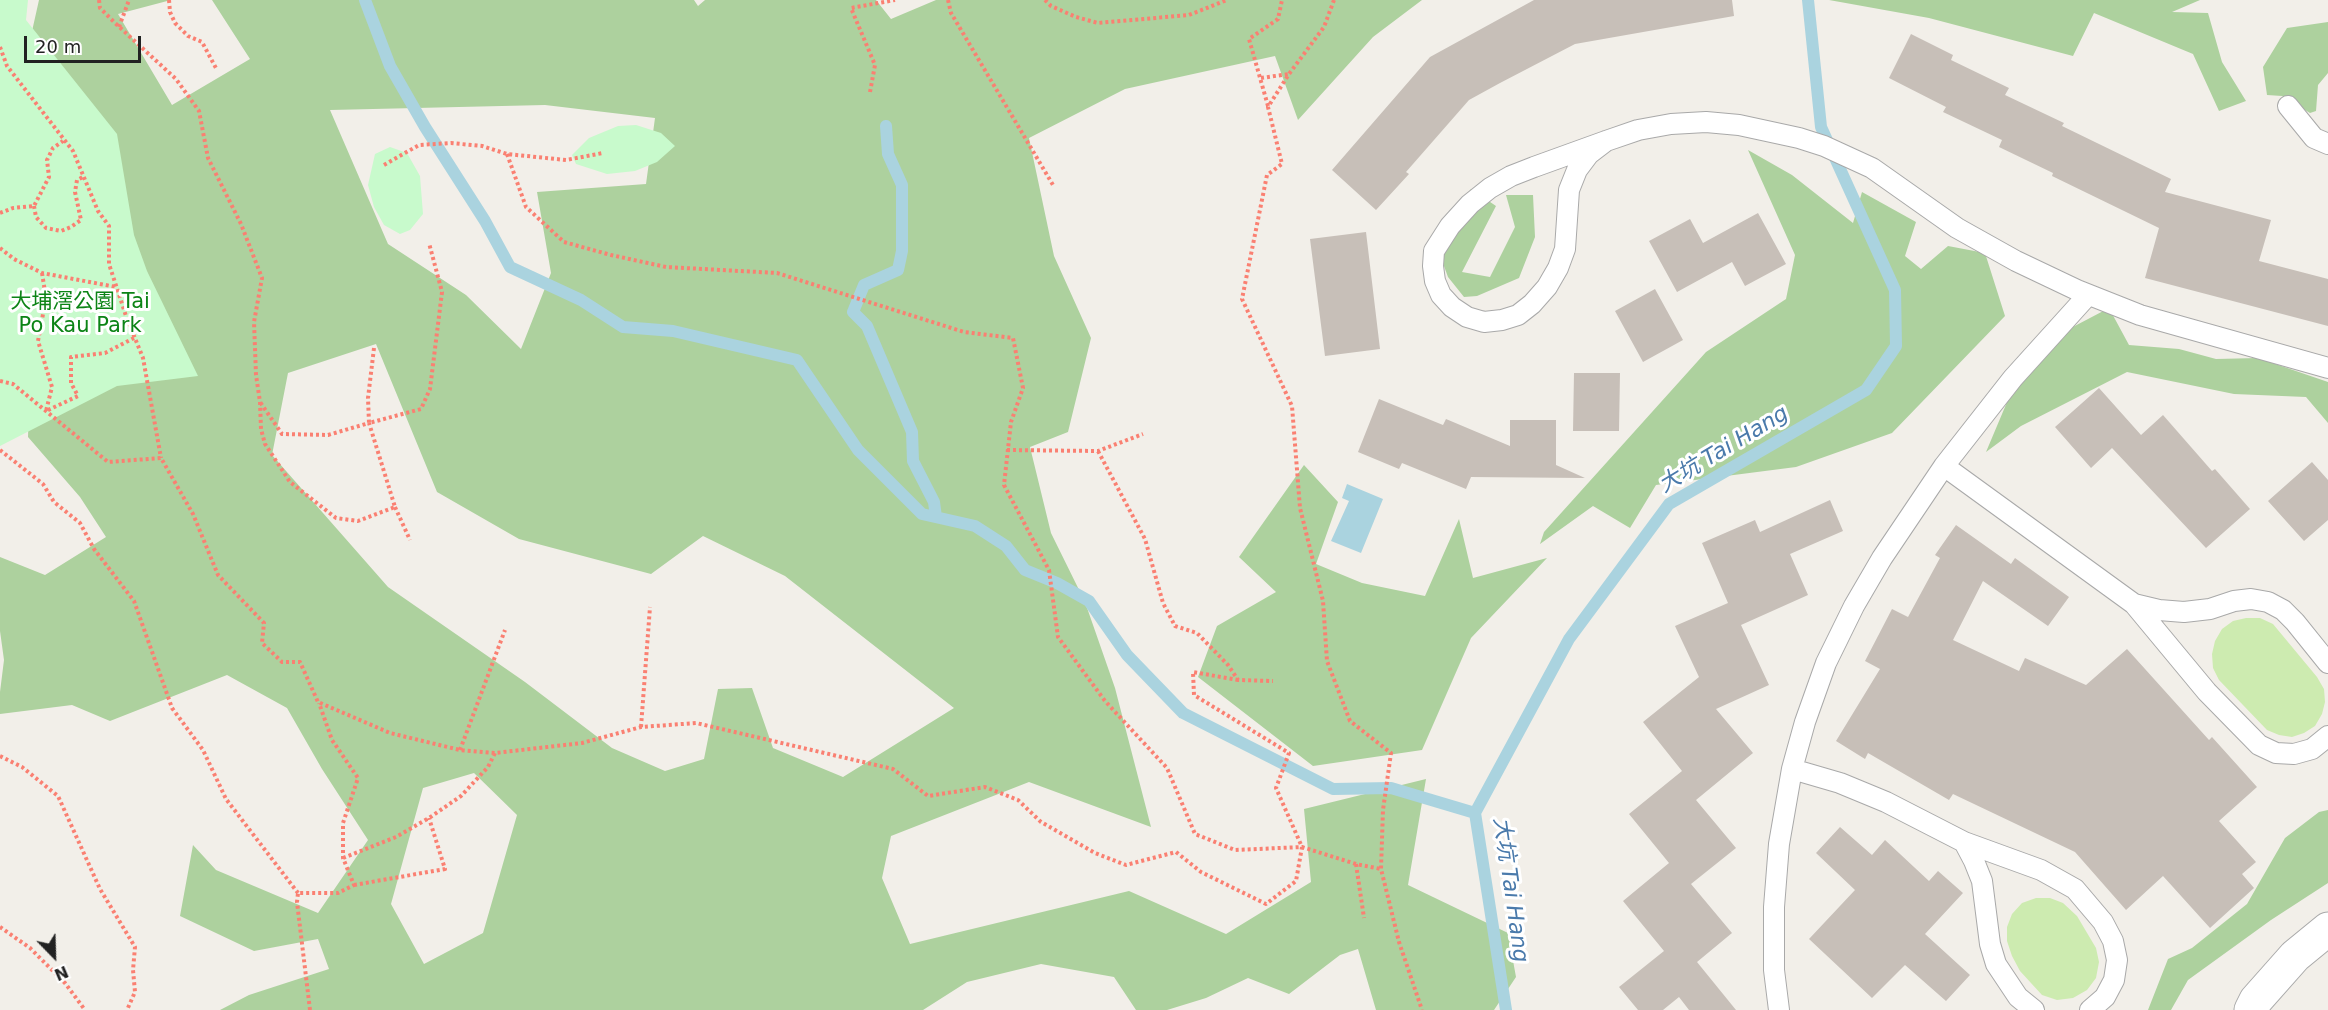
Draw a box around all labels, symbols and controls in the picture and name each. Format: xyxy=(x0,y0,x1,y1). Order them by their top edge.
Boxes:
scale bar xyxy=(27,24,144,62)
text: 20 m xyxy=(35,36,81,57)
park label: 大埔滘公園 Tai Po Kau Park xyxy=(10,290,150,340)
water label: 大坑 Tai Hang xyxy=(1654,401,1794,499)
water label: 大坑 Tai Hang xyxy=(1487,816,1533,964)
north arrow xyxy=(24,926,84,986)
text: N xyxy=(51,962,71,984)

